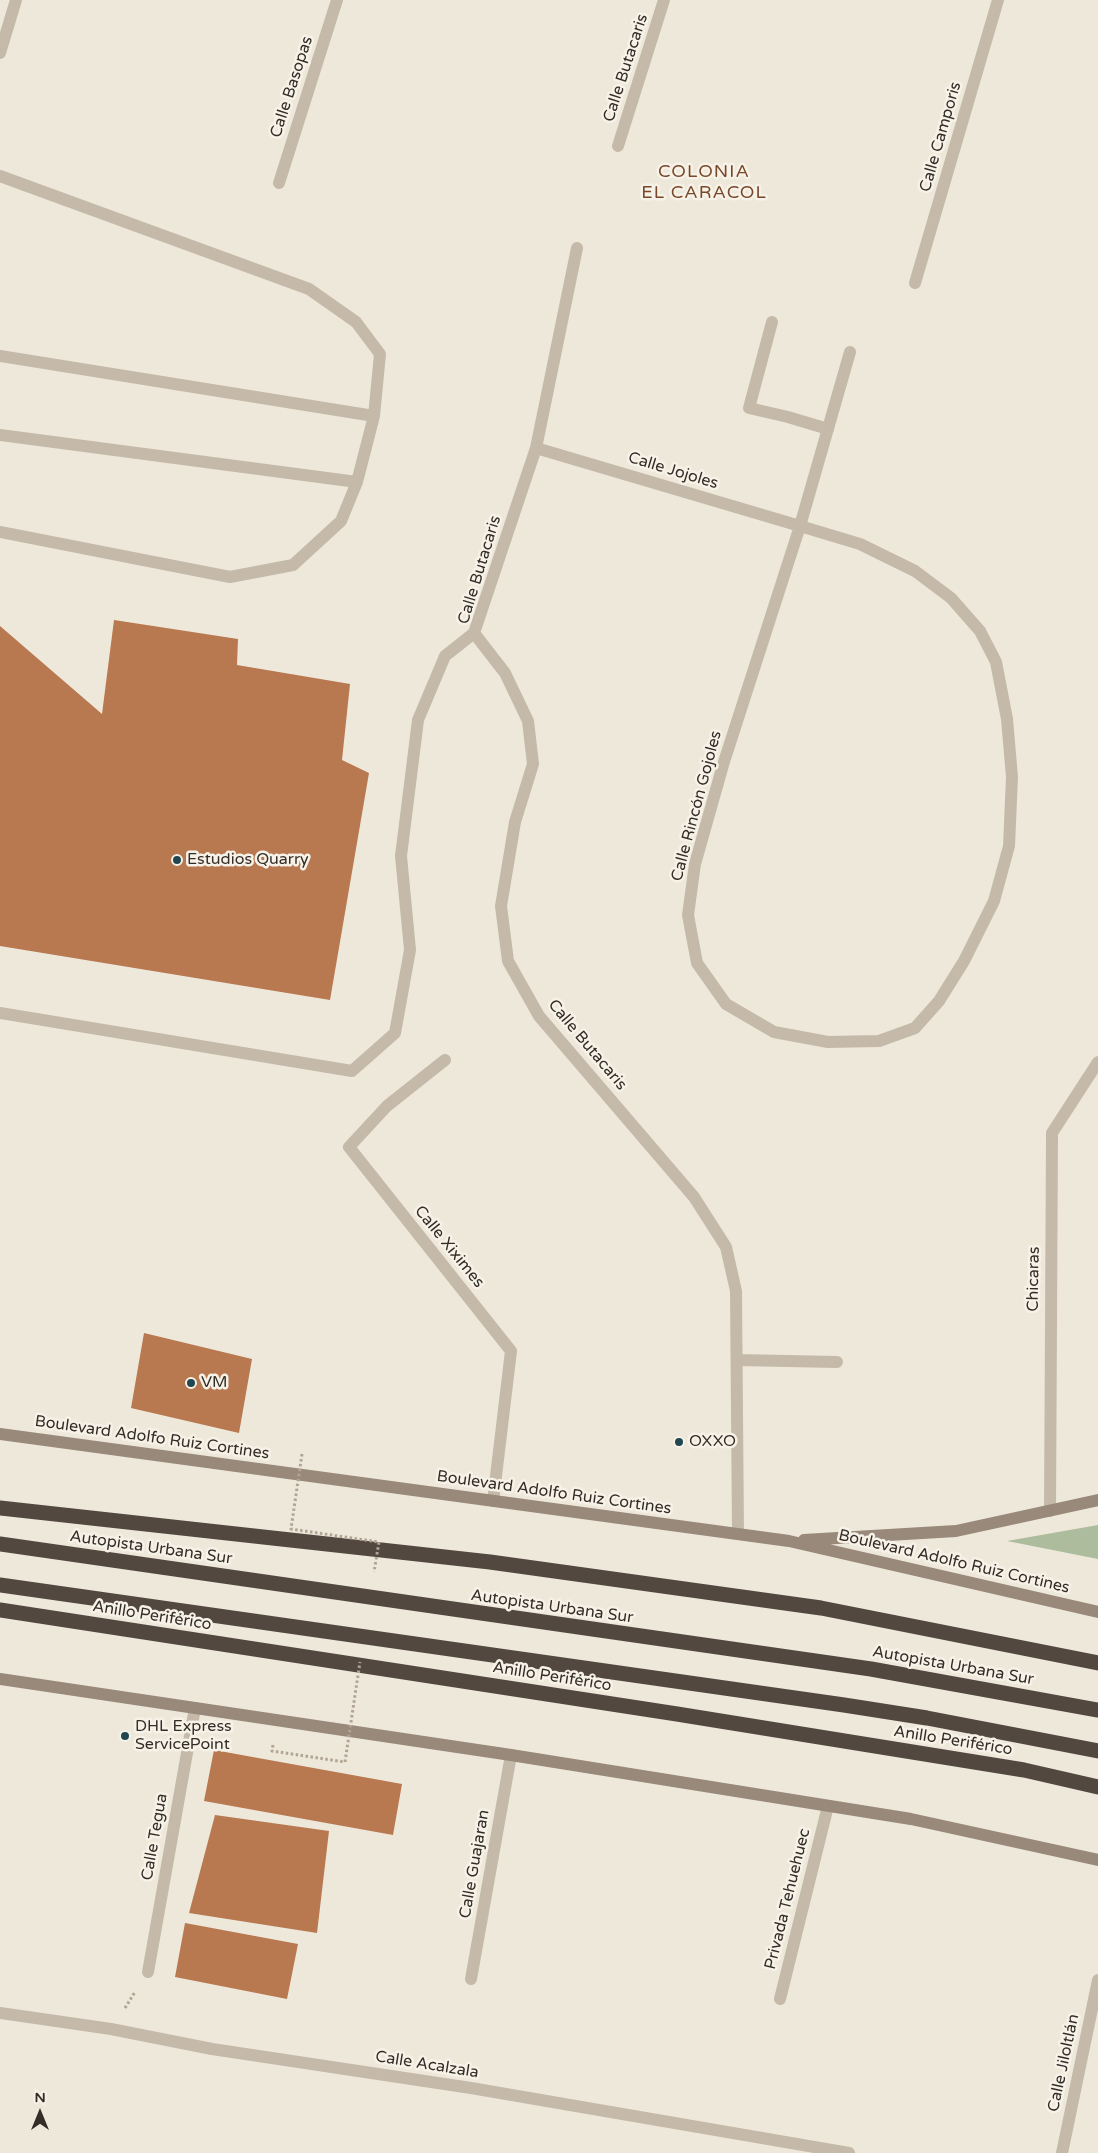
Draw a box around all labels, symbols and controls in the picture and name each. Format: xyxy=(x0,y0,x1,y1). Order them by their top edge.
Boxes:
street label: Calle Butacaris xyxy=(599,12,653,124)
street label: Calle Basopas xyxy=(267,34,317,140)
street label: Calle Camporis xyxy=(916,80,966,194)
district label: COLONIA EL CARACOL xyxy=(640,161,768,203)
street label: Calle Jojoles xyxy=(626,448,720,494)
street label: Calle Butacaris xyxy=(454,513,506,627)
street label: Calle Rincón Gojoles xyxy=(668,729,726,883)
place label: Estudios Quarry xyxy=(187,850,309,870)
marker: Estudios Quarry xyxy=(171,854,183,866)
street label: Calle Butacaris xyxy=(544,996,630,1094)
street label: Calle Xiximes xyxy=(410,1202,488,1292)
street label: Chicaras xyxy=(1024,1246,1044,1312)
place label: VM xyxy=(201,1373,228,1393)
marker: VM xyxy=(185,1377,197,1389)
street label: Boulevard Adolfo Ruiz Cortines xyxy=(34,1412,270,1464)
place label: OXXO xyxy=(689,1432,736,1452)
marker: OXXO xyxy=(673,1436,685,1448)
street label: Boulevard Adolfo Ruiz Cortines xyxy=(436,1467,672,1519)
street label: Boulevard Adolfo Ruiz Cortines xyxy=(837,1526,1071,1598)
street label: Autopista Urbana Sur xyxy=(69,1527,233,1569)
street label: Autopista Urbana Sur xyxy=(470,1586,634,1628)
street label: Anillo Periférico xyxy=(91,1597,213,1635)
street label: Autopista Urbana Sur xyxy=(871,1642,1035,1690)
street label: Anillo Periférico xyxy=(491,1658,613,1696)
place label: DHL Express ServicePoint xyxy=(135,1717,232,1755)
street label: Anillo Periférico xyxy=(892,1722,1014,1760)
marker: DHL Express ServicePoint xyxy=(119,1730,131,1742)
street label: Calle Tegua xyxy=(138,1792,172,1882)
street label: Calle Guajaran xyxy=(456,1808,494,1920)
street label: Privada Tehuehuec xyxy=(761,1827,815,1971)
street label: Calle Jiloltlán xyxy=(1044,2012,1084,2114)
street label: Calle Acalzala xyxy=(374,2047,480,2083)
north arrow xyxy=(15,2088,65,2138)
text: N xyxy=(34,2089,46,2106)

